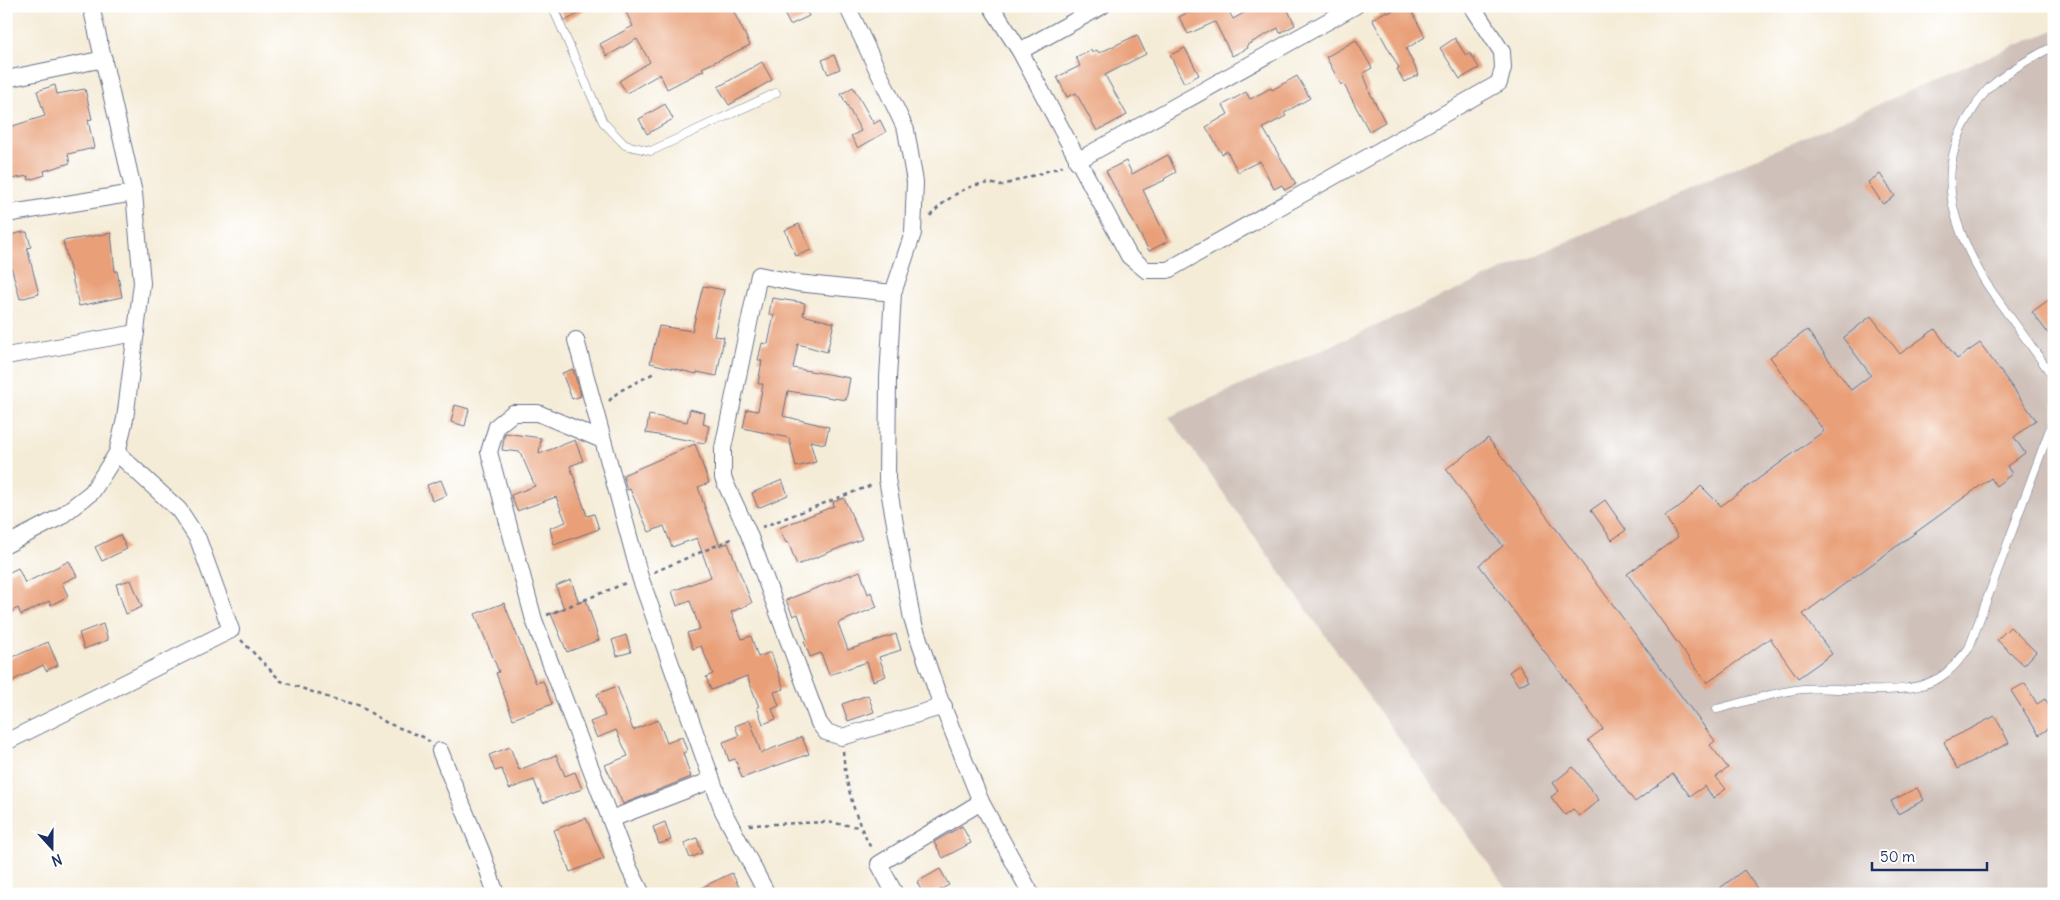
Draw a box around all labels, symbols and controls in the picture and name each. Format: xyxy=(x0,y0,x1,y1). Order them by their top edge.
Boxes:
north arrow xyxy=(28,822,78,872)
scale bar xyxy=(1872,840,1988,872)
text: 50 m xyxy=(1880,847,1915,866)
text: N xyxy=(49,850,64,870)

